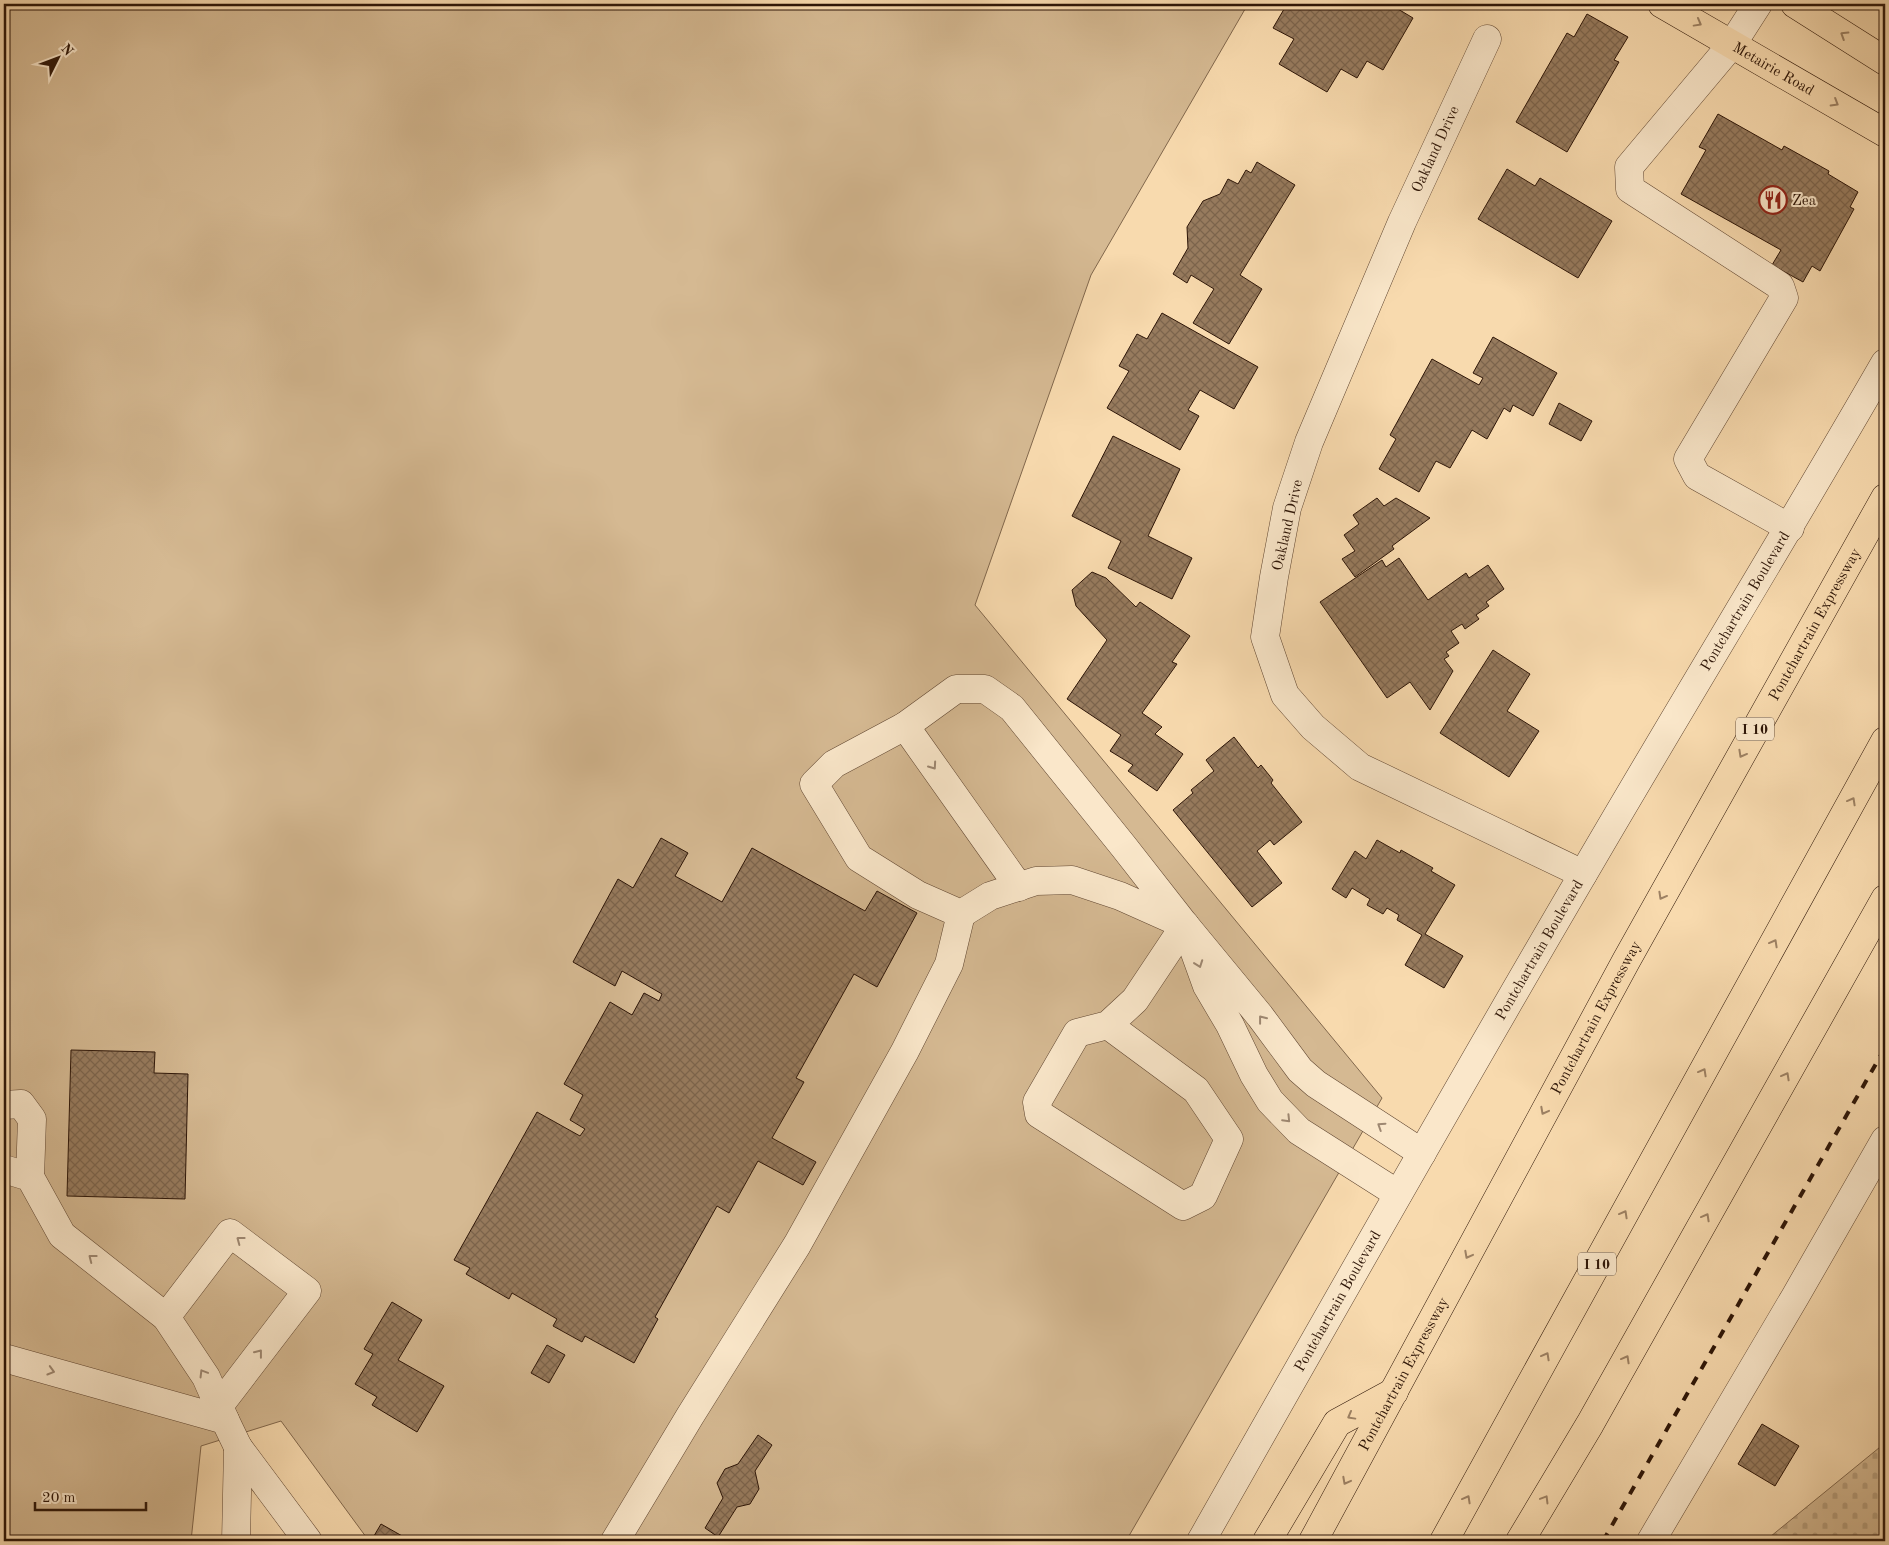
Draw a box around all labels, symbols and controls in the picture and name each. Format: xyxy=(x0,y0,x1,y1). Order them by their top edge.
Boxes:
one-way arrow xyxy=(1692,17,1701,27)
north arrow xyxy=(32,32,82,82)
one-way arrow xyxy=(1840,32,1849,42)
text: N xyxy=(58,41,76,59)
street label: Metairie Road xyxy=(1730,41,1816,99)
one-way arrow xyxy=(1830,97,1839,107)
street label: Oakland Drive xyxy=(1410,104,1463,195)
restaurant icon: Zea xyxy=(1758,185,1788,215)
place label: Zea xyxy=(1792,194,1817,209)
street label: Oakland Drive xyxy=(1271,478,1306,573)
street label: Pontchartrain Boulevard xyxy=(1699,529,1793,674)
street label: Pontchartrain Expressway xyxy=(1767,546,1864,704)
road number: I 10 xyxy=(1736,718,1774,741)
one-way arrow xyxy=(1738,749,1748,758)
one-way arrow xyxy=(927,760,936,769)
one-way arrow xyxy=(1846,797,1856,806)
street label: Pontchartrain Boulevard xyxy=(1494,878,1587,1023)
one-way arrow xyxy=(1658,890,1668,899)
street label: Pontchartrain Expressway xyxy=(1549,939,1645,1097)
one-way arrow xyxy=(1768,940,1778,949)
one-way arrow xyxy=(1193,959,1203,967)
one-way arrow xyxy=(1260,1016,1268,1025)
one-way arrow xyxy=(1697,1068,1707,1077)
one-way arrow xyxy=(1780,1072,1790,1081)
one-way arrow xyxy=(1541,1106,1551,1115)
one-way arrow xyxy=(1282,1113,1291,1122)
one-way arrow xyxy=(1377,1123,1386,1133)
one-way arrow xyxy=(1618,1211,1628,1220)
one-way arrow xyxy=(1700,1214,1710,1223)
street label: Pontchartrain Boulevard xyxy=(1293,1229,1385,1375)
one-way arrow xyxy=(236,1237,246,1246)
one-way arrow xyxy=(1464,1249,1474,1258)
road number: I 10 xyxy=(1578,1252,1616,1276)
one-way arrow xyxy=(88,1255,97,1264)
street label: Pontchartrain Expressway xyxy=(1357,1295,1452,1454)
one-way arrow xyxy=(253,1349,262,1359)
one-way arrow xyxy=(1540,1353,1550,1362)
one-way arrow xyxy=(1620,1355,1630,1364)
one-way arrow xyxy=(46,1366,54,1376)
one-way arrow xyxy=(200,1370,210,1379)
one-way arrow xyxy=(1347,1409,1356,1419)
one-way arrow xyxy=(1342,1476,1352,1485)
scale bar xyxy=(35,1480,146,1512)
text: 20 m xyxy=(42,1491,76,1506)
one-way arrow xyxy=(1461,1495,1471,1504)
one-way arrow xyxy=(1538,1496,1548,1505)

